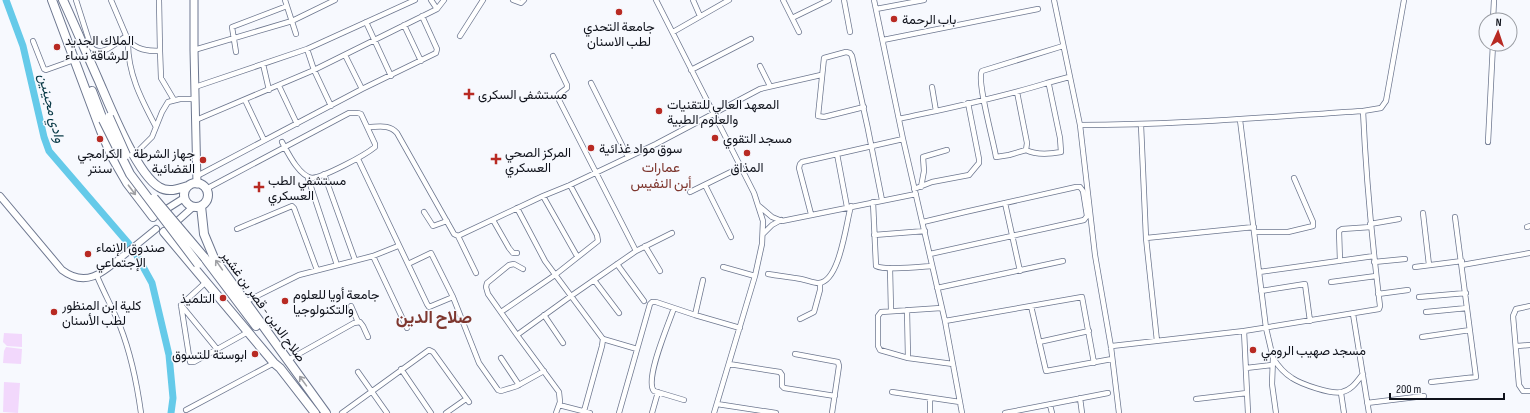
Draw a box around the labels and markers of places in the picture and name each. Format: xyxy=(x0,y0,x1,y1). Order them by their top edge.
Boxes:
marker: جامعة التحدي لطب الاسنان xyxy=(614,7,624,17)
place label: باب الرحمة xyxy=(902,12,957,28)
marker: باب الرحمة xyxy=(889,14,899,24)
place label: جامعة التحدي لطب الاسنان xyxy=(583,19,655,50)
place label: الملاك الجديد للرشاقة نساء xyxy=(65,33,134,64)
marker: الملاك الجديد للرشاقة نساء xyxy=(52,42,62,52)
place label: مستشفى السكرى xyxy=(478,87,567,103)
marker: مستشفى السكرى xyxy=(463,88,475,100)
place label: المعهد العالي للتقنيات والعلوم الطبية xyxy=(667,97,779,128)
marker: المعهد العالي للتقنيات والعلوم الطبية xyxy=(654,106,664,116)
place label: مسجد التقوي xyxy=(723,131,792,149)
marker: مسجد التقوي xyxy=(710,133,720,143)
marker: الكرامجي سنتر xyxy=(95,134,105,144)
place label: سوق مواد غذائية xyxy=(599,141,682,157)
marker: سوق مواد غذائية xyxy=(586,143,596,153)
place label: المركز الصحي العسكري xyxy=(505,145,571,178)
place label: الكرامجي سنتر xyxy=(78,146,122,177)
place label: جهاز الشرطة القضائية xyxy=(133,146,195,177)
marker: المذاق xyxy=(742,148,752,158)
marker: المركز الصحي العسكري xyxy=(490,153,502,165)
marker: جهاز الشرطة القضائية xyxy=(198,155,208,165)
place label: المذاق xyxy=(730,160,764,176)
place label: مستشفي الطب العسكري xyxy=(268,173,346,206)
marker: مستشفي الطب العسكري xyxy=(253,181,265,193)
place label: صندوق الإنماء الإجتماعي xyxy=(96,240,165,273)
marker: صندوق الإنماء الإجتماعي xyxy=(83,249,93,259)
place label: جامعة أويا للعلوم والتكنولوجيا xyxy=(293,287,380,318)
place label: التلميذ xyxy=(180,291,215,307)
marker: التلميذ xyxy=(218,293,228,303)
marker: جامعة أويا للعلوم والتكنولوجيا xyxy=(280,296,290,306)
place label: كلية ابن المنظور لطب الأسنان xyxy=(61,298,142,329)
marker: كلية ابن المنظور لطب الأسنان xyxy=(49,307,59,317)
place label: مسجد صهيب الرومي xyxy=(1261,343,1366,361)
marker: مسجد صهيب الرومي xyxy=(1248,345,1258,355)
place label: ابوستة للتسوق xyxy=(172,347,247,363)
marker: ابوستة للتسوق xyxy=(250,349,260,359)

